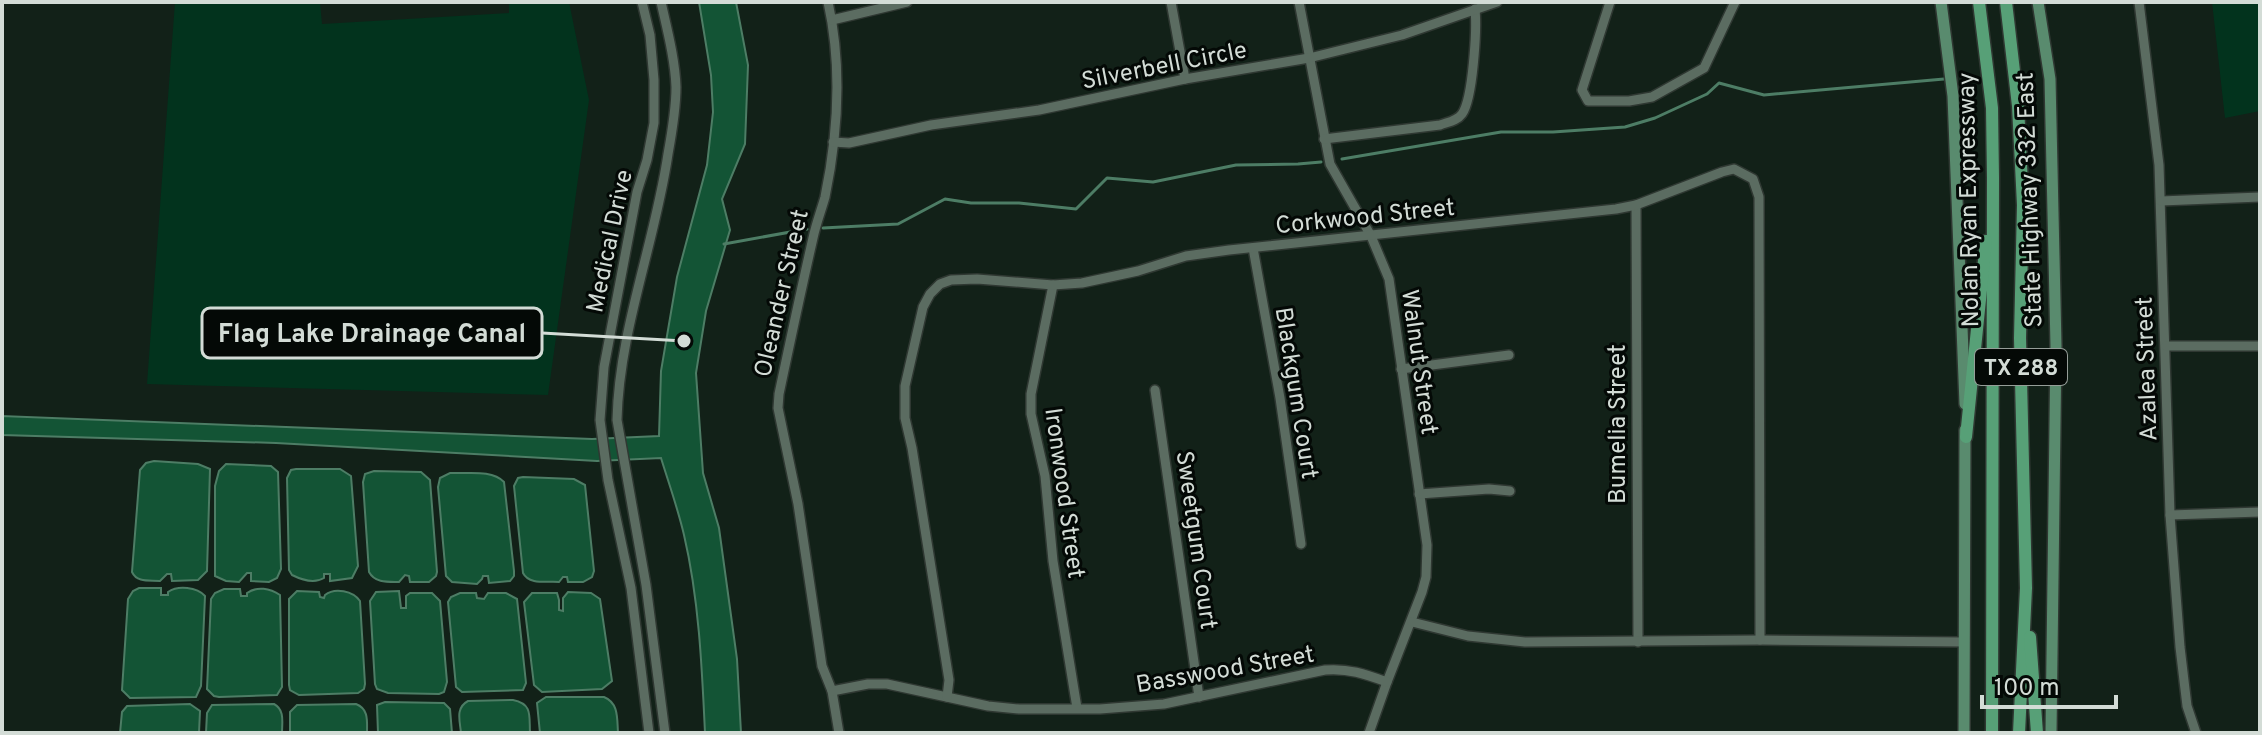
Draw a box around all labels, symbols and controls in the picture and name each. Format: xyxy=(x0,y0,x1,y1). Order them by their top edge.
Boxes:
street label: Silverbell Circle xyxy=(1079,36,1250,98)
street label: Nolan Ryan Expressway xyxy=(1953,72,1987,328)
street label: State Highway 332 East xyxy=(2012,72,2050,328)
street label: Medical Drive xyxy=(581,167,641,316)
street label: Corkwood Street xyxy=(1274,194,1456,242)
street label: Oleander Street xyxy=(749,207,817,380)
street label: Walnut Street xyxy=(1393,288,1443,437)
street label: Azalea Street xyxy=(2130,296,2166,442)
street label: Blackgum Court xyxy=(1267,305,1323,481)
callout: Flag Lake Drainage Canal xyxy=(202,308,542,358)
text: Flag Lake Drainage Canal xyxy=(218,319,526,352)
street label: Bumelia Street xyxy=(1604,344,1634,504)
road number: TX 288 xyxy=(1975,349,2067,385)
street label: Ironwood Street xyxy=(1036,406,1090,580)
street label: Sweetgum Court xyxy=(1168,449,1222,631)
street label: Basswood Street xyxy=(1134,641,1317,701)
scale bar xyxy=(1982,659,2116,709)
text: 100 m xyxy=(1994,674,2060,704)

